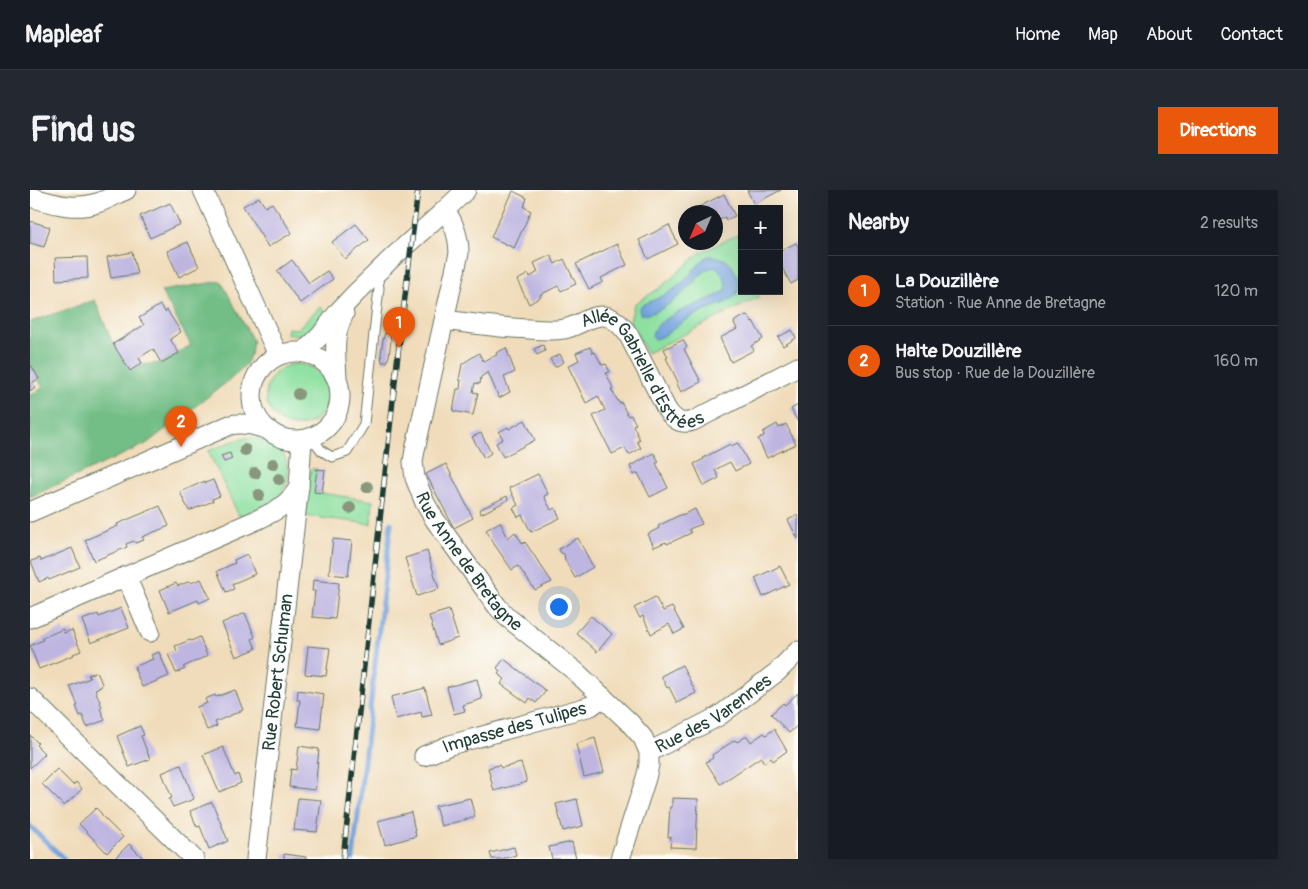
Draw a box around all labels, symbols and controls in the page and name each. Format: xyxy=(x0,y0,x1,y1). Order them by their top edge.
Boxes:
text: Mapleaf xyxy=(25,20,103,49)
text: Home xyxy=(1015,23,1060,46)
text: Map xyxy=(1088,23,1118,46)
text: About xyxy=(1146,23,1192,46)
text: Contact xyxy=(1220,23,1283,46)
button: Directions xyxy=(1158,107,1278,154)
text: Find us xyxy=(30,108,135,152)
north arrow xyxy=(678,205,723,250)
map controls xyxy=(738,205,783,295)
button: + xyxy=(738,205,783,250)
text: Nearby xyxy=(848,209,909,236)
text: 2 results xyxy=(1200,213,1258,233)
button: − xyxy=(738,250,783,295)
text: La Douzillère xyxy=(895,269,999,293)
text: 1 xyxy=(861,281,867,301)
text: 120 m xyxy=(1214,281,1258,301)
text: Station · Rue Anne de Bretagne xyxy=(895,293,1106,313)
street label: Allée Gabrielle d'Estrées xyxy=(577,305,708,435)
pin: 1 xyxy=(383,307,415,348)
text: Halte Douzillère xyxy=(895,339,1021,363)
text: 2 xyxy=(860,351,868,371)
text: 160 m xyxy=(1214,351,1258,371)
text: Bus stop · Rue de la Douzillère xyxy=(895,363,1095,383)
pin: 2 xyxy=(165,406,197,447)
street label: Rue Anne de Bretagne xyxy=(410,489,527,637)
street label: Rue Robert Schuman xyxy=(258,592,299,752)
your location xyxy=(546,594,572,620)
street label: Rue des Varennes xyxy=(651,669,776,759)
street label: Impasse des Tulipes xyxy=(439,697,589,759)

